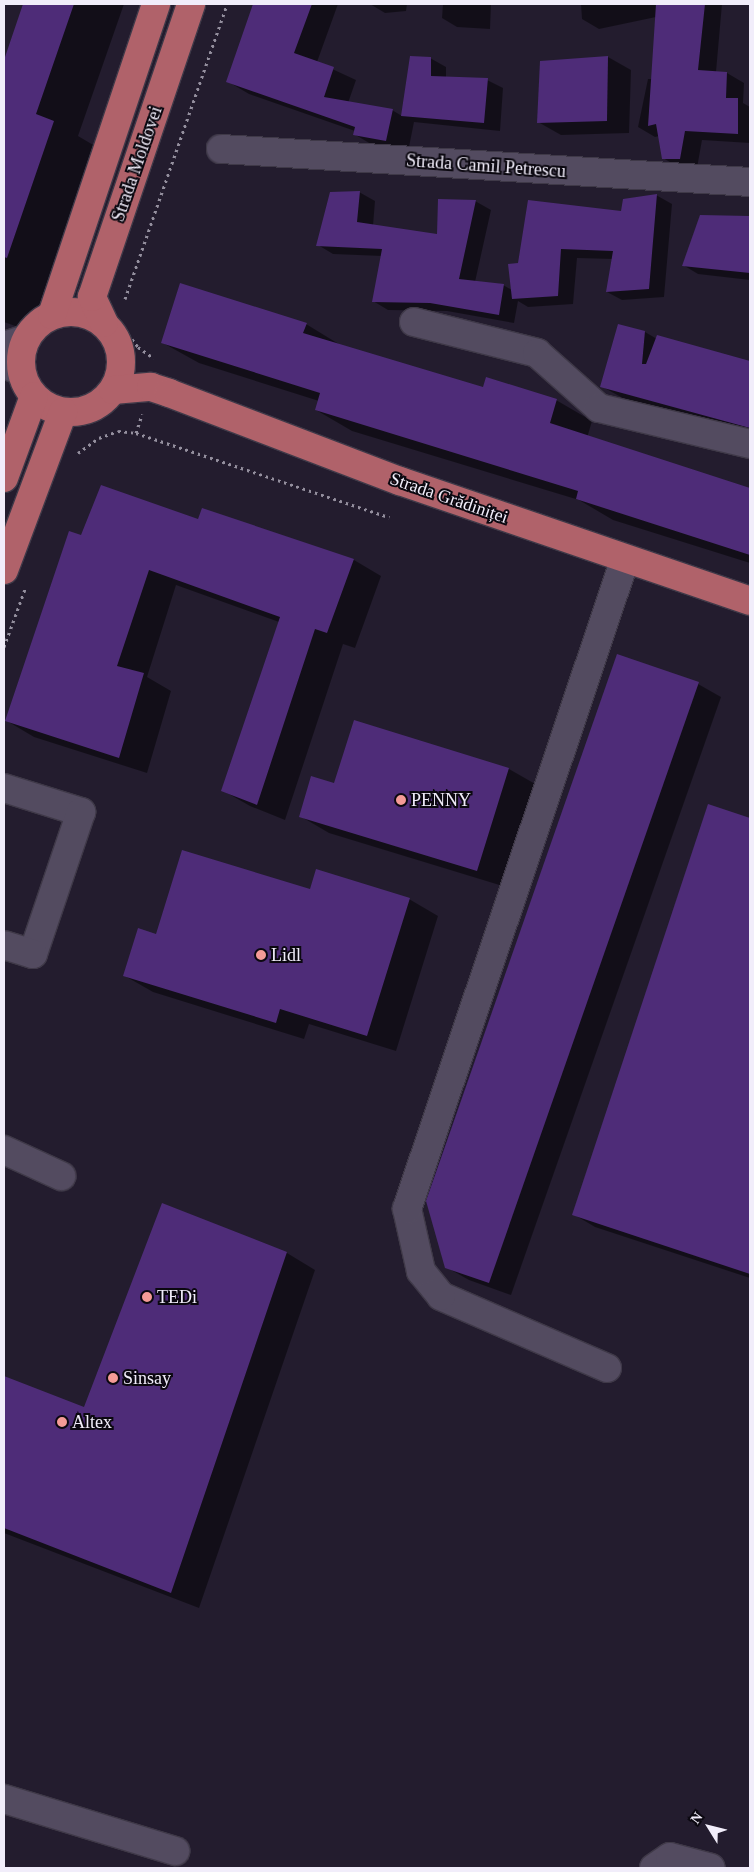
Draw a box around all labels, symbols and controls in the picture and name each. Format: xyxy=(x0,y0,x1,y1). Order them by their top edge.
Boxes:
street label: Strada Moldovei xyxy=(107,104,167,224)
street label: Strada Camil Petrescu xyxy=(405,150,567,182)
street label: Strada Grădiniței xyxy=(387,468,511,528)
place label: PENNY xyxy=(411,789,471,811)
marker: PENNY xyxy=(395,794,407,806)
place label: Lidl xyxy=(271,944,301,966)
marker: Lidl xyxy=(255,949,267,961)
place label: TEDi xyxy=(157,1286,197,1308)
marker: TEDi xyxy=(141,1291,153,1303)
place label: Sinsay xyxy=(123,1367,171,1389)
marker: Sinsay xyxy=(107,1372,119,1384)
place label: Altex xyxy=(72,1411,112,1433)
marker: Altex xyxy=(56,1416,68,1428)
north arrow xyxy=(684,1802,734,1852)
text: N xyxy=(687,1809,706,1826)

